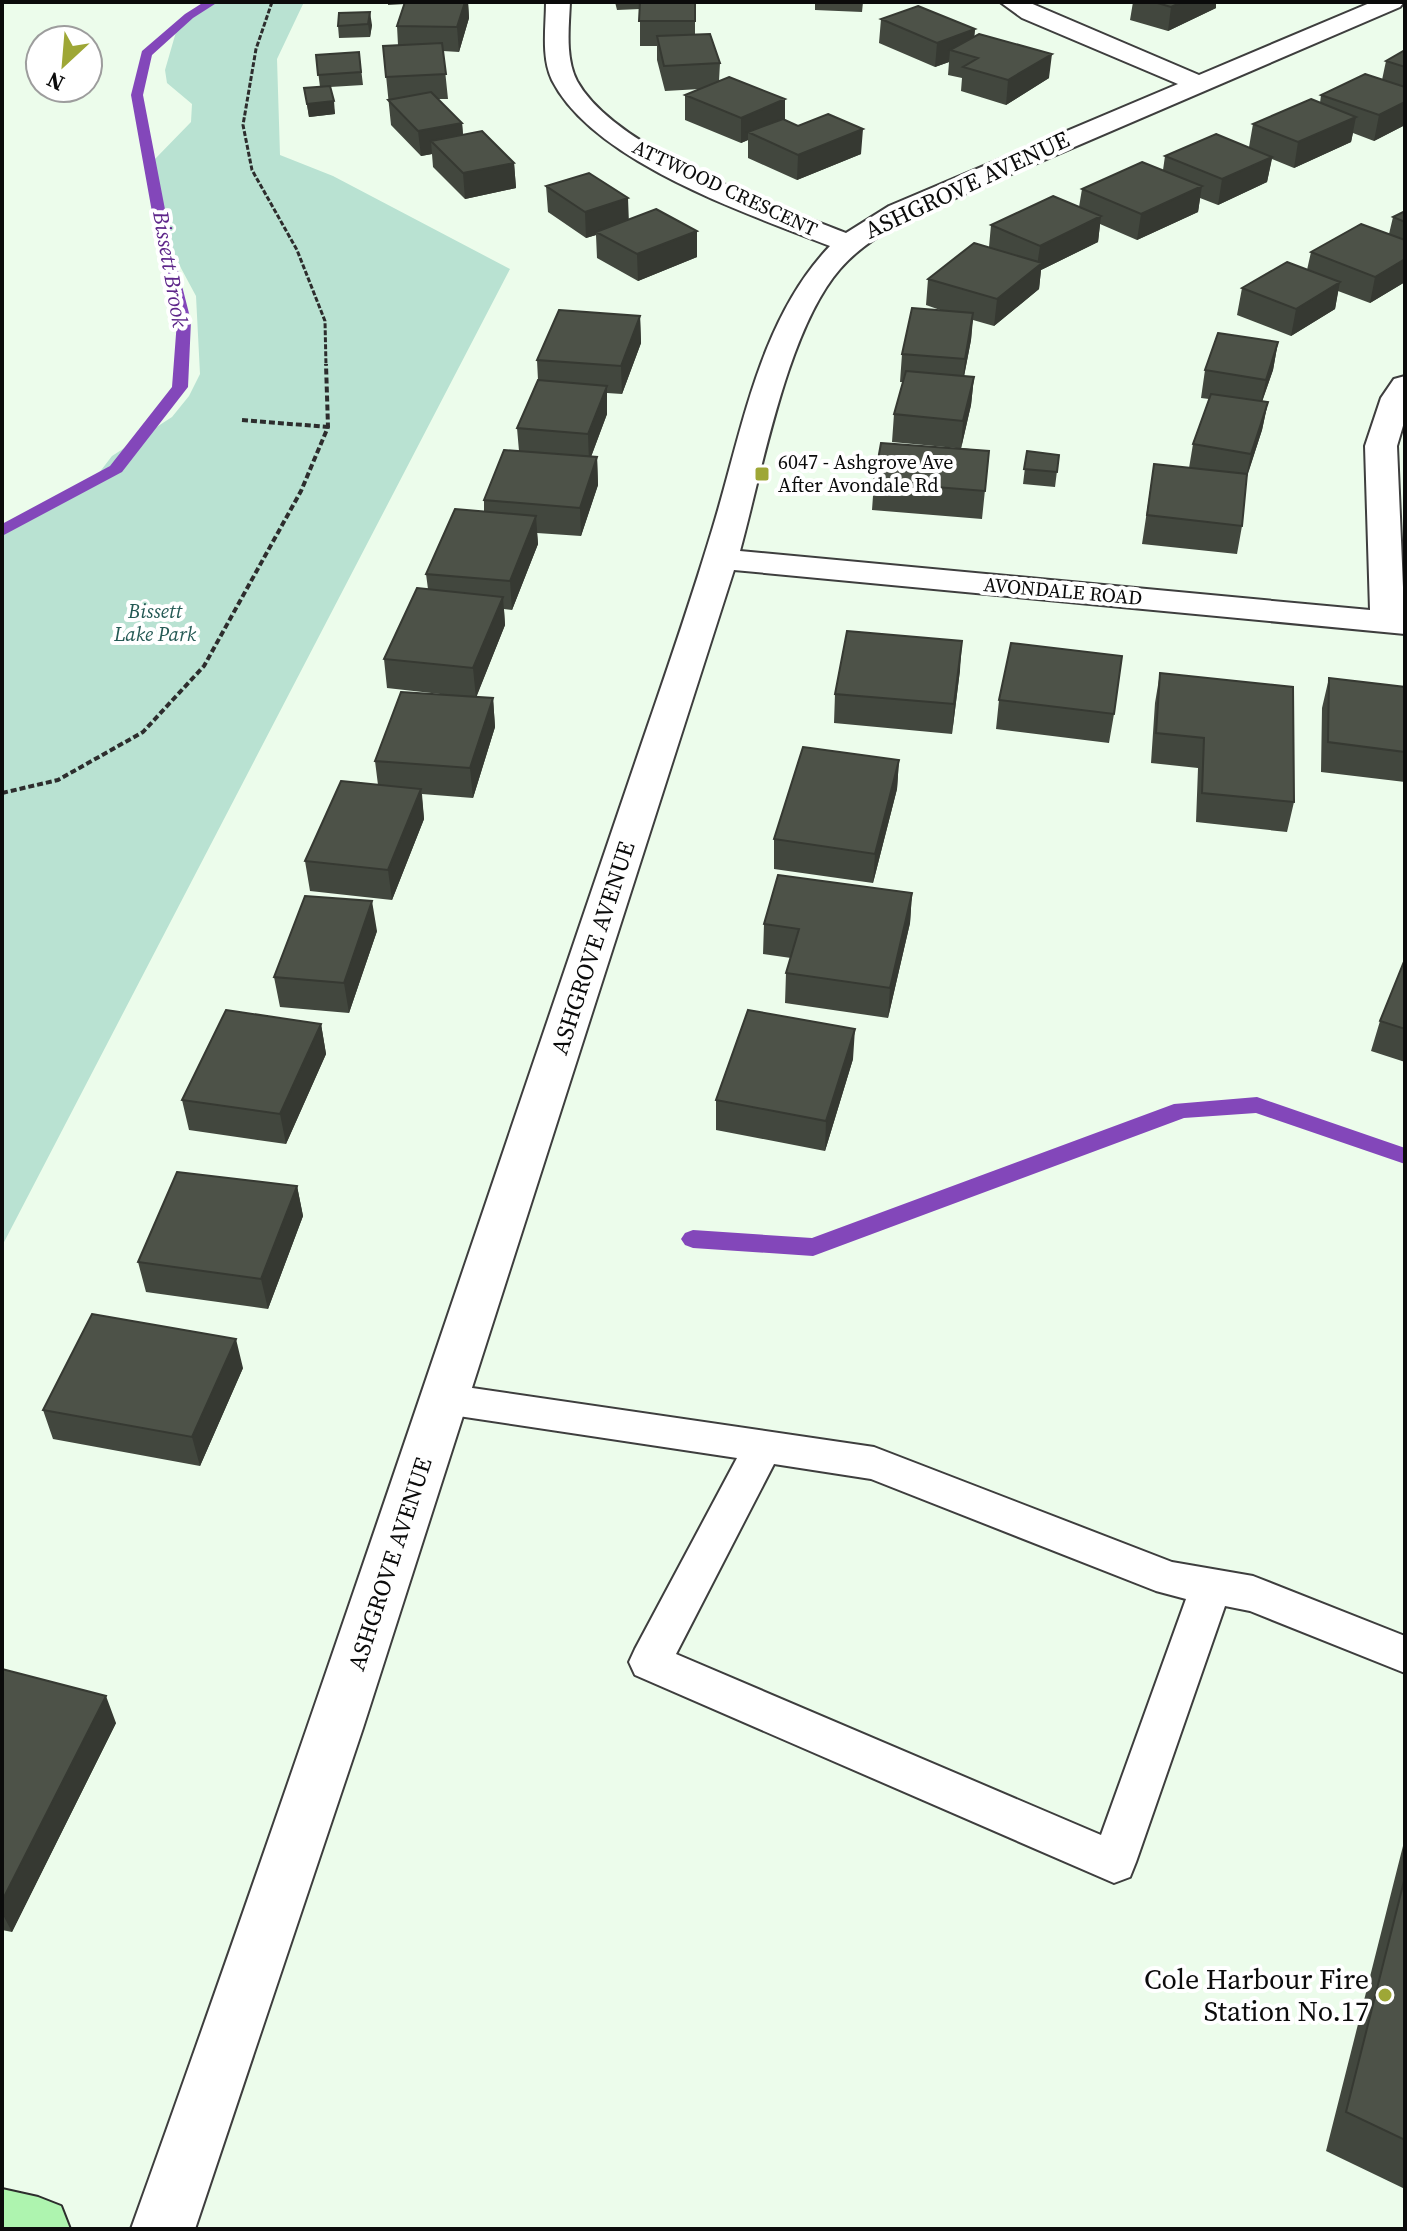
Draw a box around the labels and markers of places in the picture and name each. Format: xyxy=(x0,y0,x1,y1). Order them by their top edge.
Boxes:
place label: 6047 - Ashgrove Ave After Avondale Rd xyxy=(778,448,953,499)
marker: 6047 - Ashgrove Ave After Avondale Rd xyxy=(753,465,771,483)
place label: Cole Harbour Fire Station No.17 xyxy=(1144,1960,1369,2030)
marker: Cole Harbour Fire Station No.17 xyxy=(1376,1986,1394,2004)

